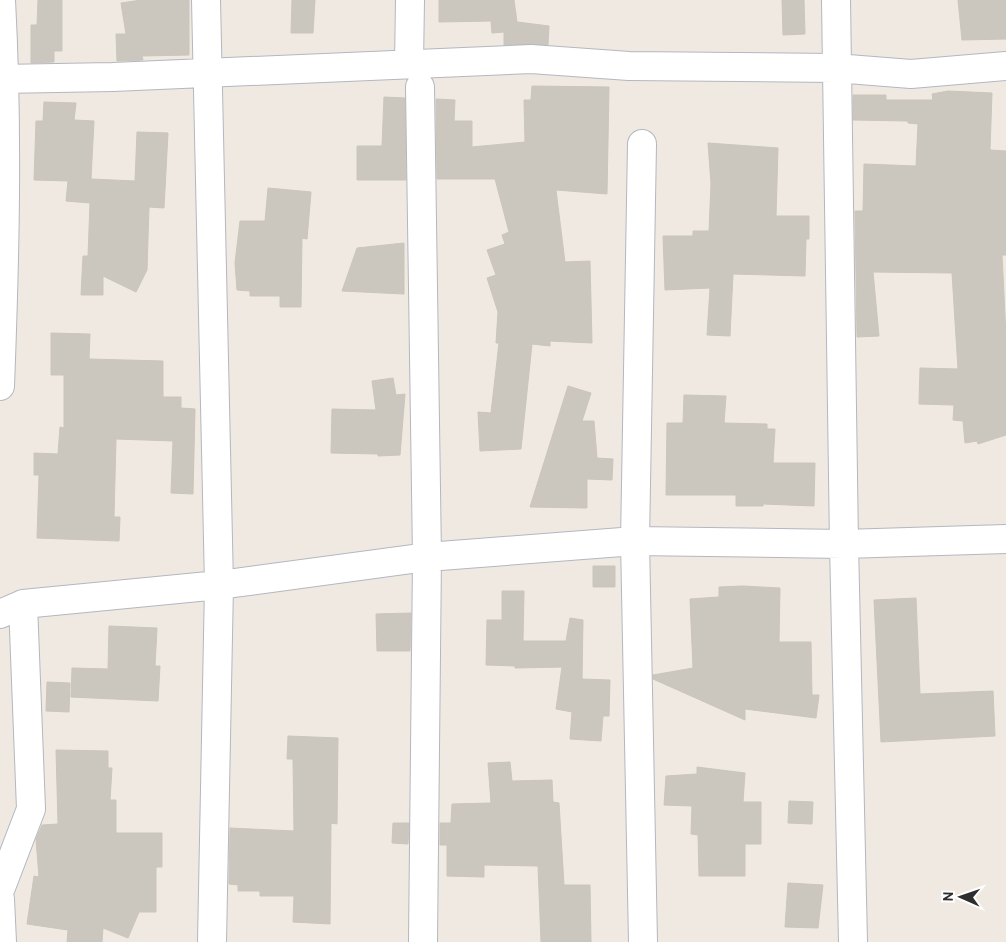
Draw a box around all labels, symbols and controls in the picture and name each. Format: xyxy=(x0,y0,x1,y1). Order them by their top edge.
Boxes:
north arrow xyxy=(936,872,986,922)
text: N xyxy=(941,891,958,902)

